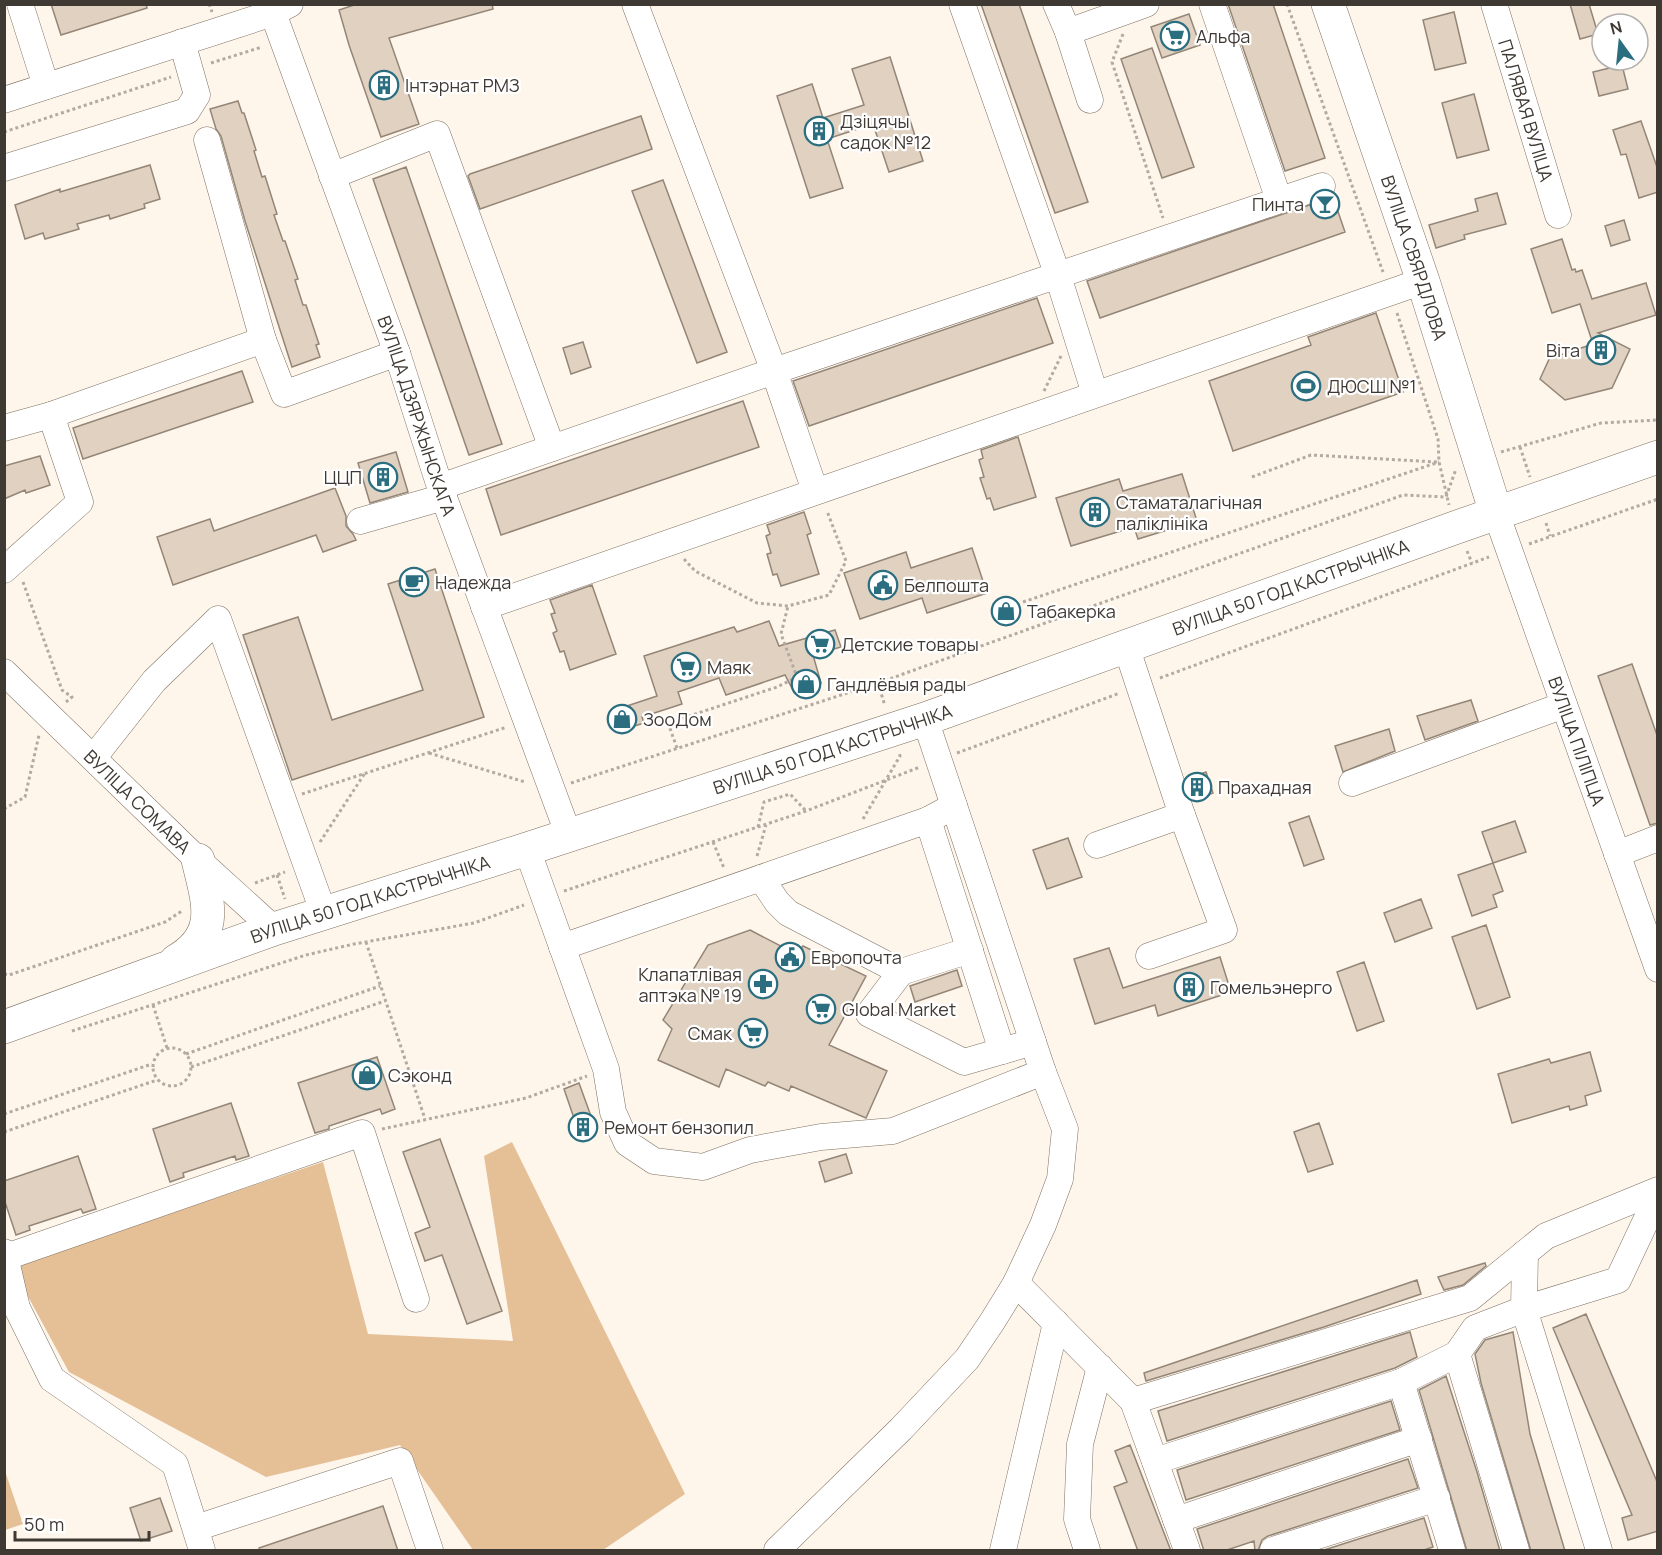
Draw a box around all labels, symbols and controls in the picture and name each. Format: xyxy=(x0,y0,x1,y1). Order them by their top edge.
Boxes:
north arrow xyxy=(1590,12,1650,72)
text: N xyxy=(1608,15,1625,40)
supermarket icon: Альфа xyxy=(1159,20,1191,52)
place label: Альфа xyxy=(1196,24,1250,48)
street label: ПАЛЯВАЯ ВУЛІЦА xyxy=(1493,36,1559,185)
building icon: Інтэрнат РМЗ xyxy=(368,69,400,101)
place label: Інтэрнат РМЗ xyxy=(405,73,520,97)
place label: Дзіцячы садок №12 xyxy=(840,109,931,154)
building icon: Дзіцячы садок №12 xyxy=(803,115,835,147)
street label: ВУЛІЦА СВЯРДЛОВА xyxy=(1376,172,1453,344)
bar icon: Пинта xyxy=(1309,188,1341,220)
place label: Пинта xyxy=(1252,192,1304,216)
street label: ВУЛІЦА ДЗЯРЖЫНСКАГА xyxy=(372,312,462,520)
building icon: Віта xyxy=(1585,334,1617,366)
place label: Віта xyxy=(1546,338,1580,362)
sports icon: ДЮСШ №1 xyxy=(1290,370,1322,402)
place label: ДЮСШ №1 xyxy=(1327,374,1417,398)
building icon: ЦЦП xyxy=(367,461,399,493)
place label: ЦЦП xyxy=(324,465,362,489)
place label: Стаматалагічная паліклініка xyxy=(1116,490,1262,535)
building icon: Стаматалагічная паліклініка xyxy=(1079,496,1111,528)
street label: ВУЛІЦА 50 ГОД КАСТРЫЧНІКА xyxy=(1169,533,1413,641)
cafe icon: Надежда xyxy=(398,566,430,598)
public building icon: Белпошта xyxy=(867,569,899,601)
place label: Надежда xyxy=(435,570,511,594)
place label: Белпошта xyxy=(904,573,989,597)
shop icon: Табакерка xyxy=(990,595,1022,627)
place label: Табакерка xyxy=(1027,599,1116,623)
supermarket icon: Детские товары xyxy=(804,628,836,660)
place label: Детские товары xyxy=(841,632,979,656)
supermarket icon: Маяк xyxy=(670,651,702,683)
place label: Маяк xyxy=(707,655,752,679)
shop icon: Гандлёвыя рады xyxy=(790,668,822,700)
place label: Гандлёвыя рады xyxy=(827,672,966,696)
street label: ВУЛІЦА ПІЛІПЦА xyxy=(1543,673,1611,809)
street label: ВУЛІЦА 50 ГОД КАСТРЫЧНІКА xyxy=(710,698,956,799)
shop icon: ЗооДом xyxy=(606,703,638,735)
place label: ЗооДом xyxy=(643,707,712,731)
street label: ВУЛІЦА СОМАВА xyxy=(79,744,197,859)
building icon: Прахадная xyxy=(1181,771,1213,803)
place label: Прахадная xyxy=(1218,775,1312,799)
street label: ВУЛІЦА 50 ГОД КАСТРЫЧНІКА xyxy=(247,849,493,949)
public building icon: Европочта xyxy=(774,941,806,973)
place label: Европочта xyxy=(811,945,902,969)
place label: Клапатлівая аптэка № 19 xyxy=(638,962,742,1007)
pharmacy icon: Клапатлівая аптэка № 19 xyxy=(747,968,779,1000)
building icon: Гомельэнерго xyxy=(1173,971,1205,1003)
place label: Гомельэнерго xyxy=(1210,975,1332,999)
supermarket icon: Globаl Market xyxy=(805,993,837,1025)
place label: Globаl Market xyxy=(842,997,956,1021)
supermarket icon: Смак xyxy=(737,1017,769,1049)
place label: Смак xyxy=(688,1021,733,1045)
shop icon: Сэконд xyxy=(351,1059,383,1091)
place label: Сэконд xyxy=(388,1063,452,1087)
building icon: Ремонт бензопил xyxy=(567,1111,599,1143)
place label: Ремонт бензопил xyxy=(604,1115,754,1139)
scale bar xyxy=(15,1504,148,1542)
text: 50 m xyxy=(24,1512,64,1536)

